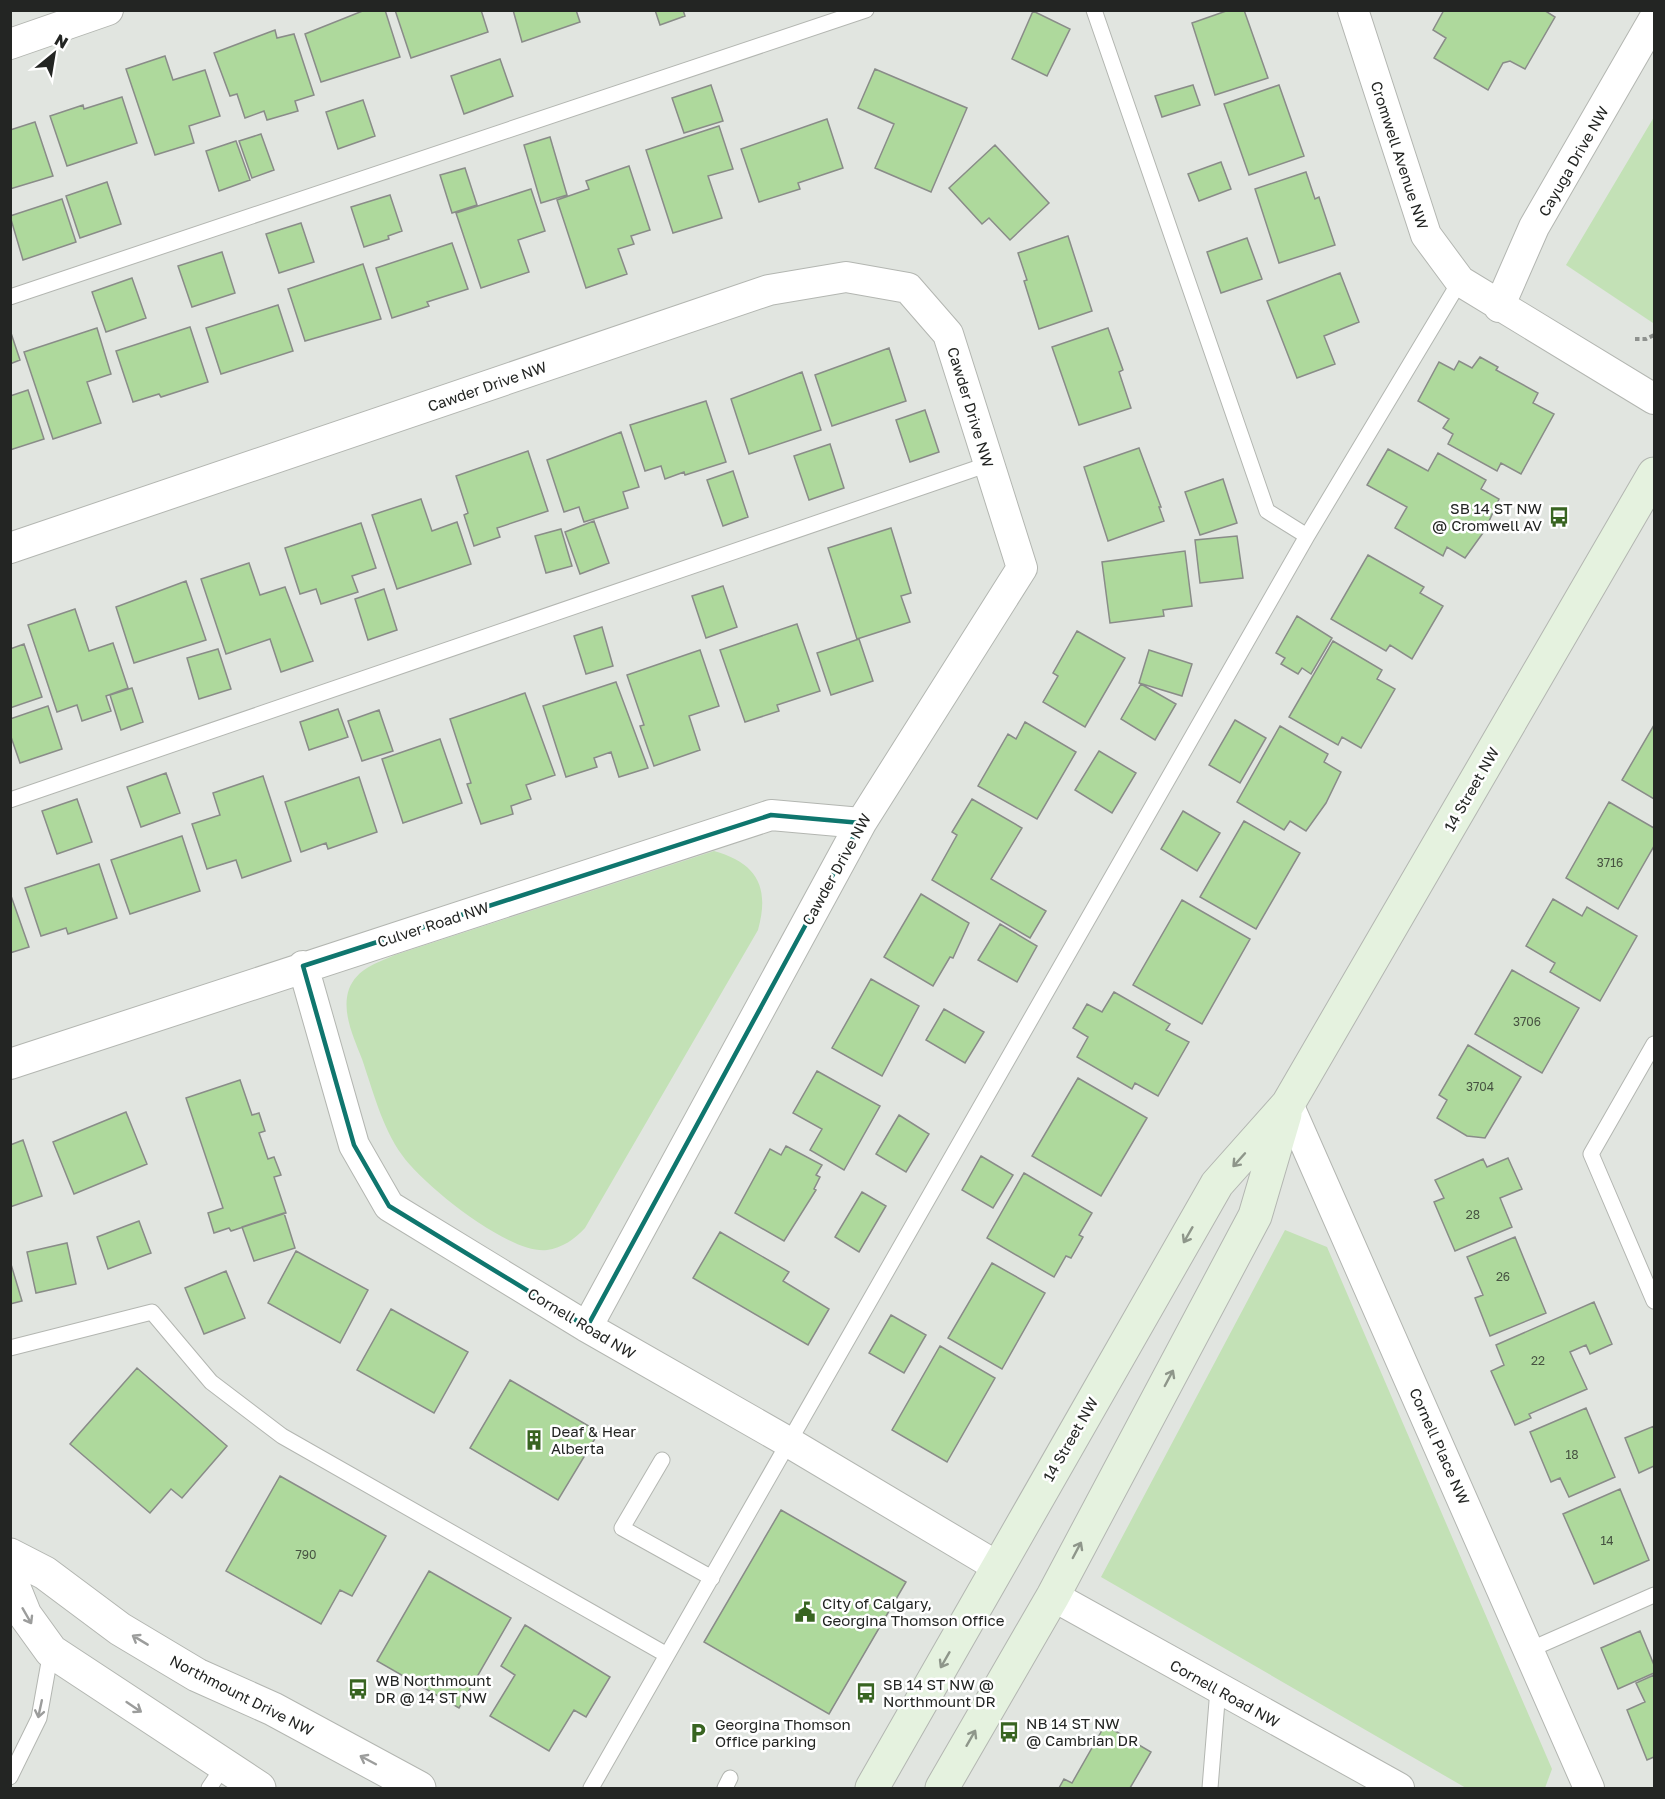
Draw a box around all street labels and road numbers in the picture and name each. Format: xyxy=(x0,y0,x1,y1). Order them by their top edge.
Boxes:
street label: Cromwell Avenue NW xyxy=(1368,79,1432,231)
street label: Cayuga Drive NW xyxy=(1534,103,1612,219)
street label: Cawder Drive NW xyxy=(944,345,998,469)
street label: Cawder Drive NW xyxy=(425,357,549,415)
street label: 14 Street NW xyxy=(1440,744,1502,834)
street label: Cawder Drive NW xyxy=(798,810,874,928)
street label: Culver Road NW xyxy=(375,897,491,951)
street label: Cornell Road NW xyxy=(525,1284,639,1362)
street label: Cornell Place NW xyxy=(1406,1385,1474,1507)
street label: 14 Street NW xyxy=(1039,1394,1101,1484)
street label: Northmount Drive NW xyxy=(167,1651,317,1739)
street label: Cornell Road NW xyxy=(1167,1655,1283,1731)

